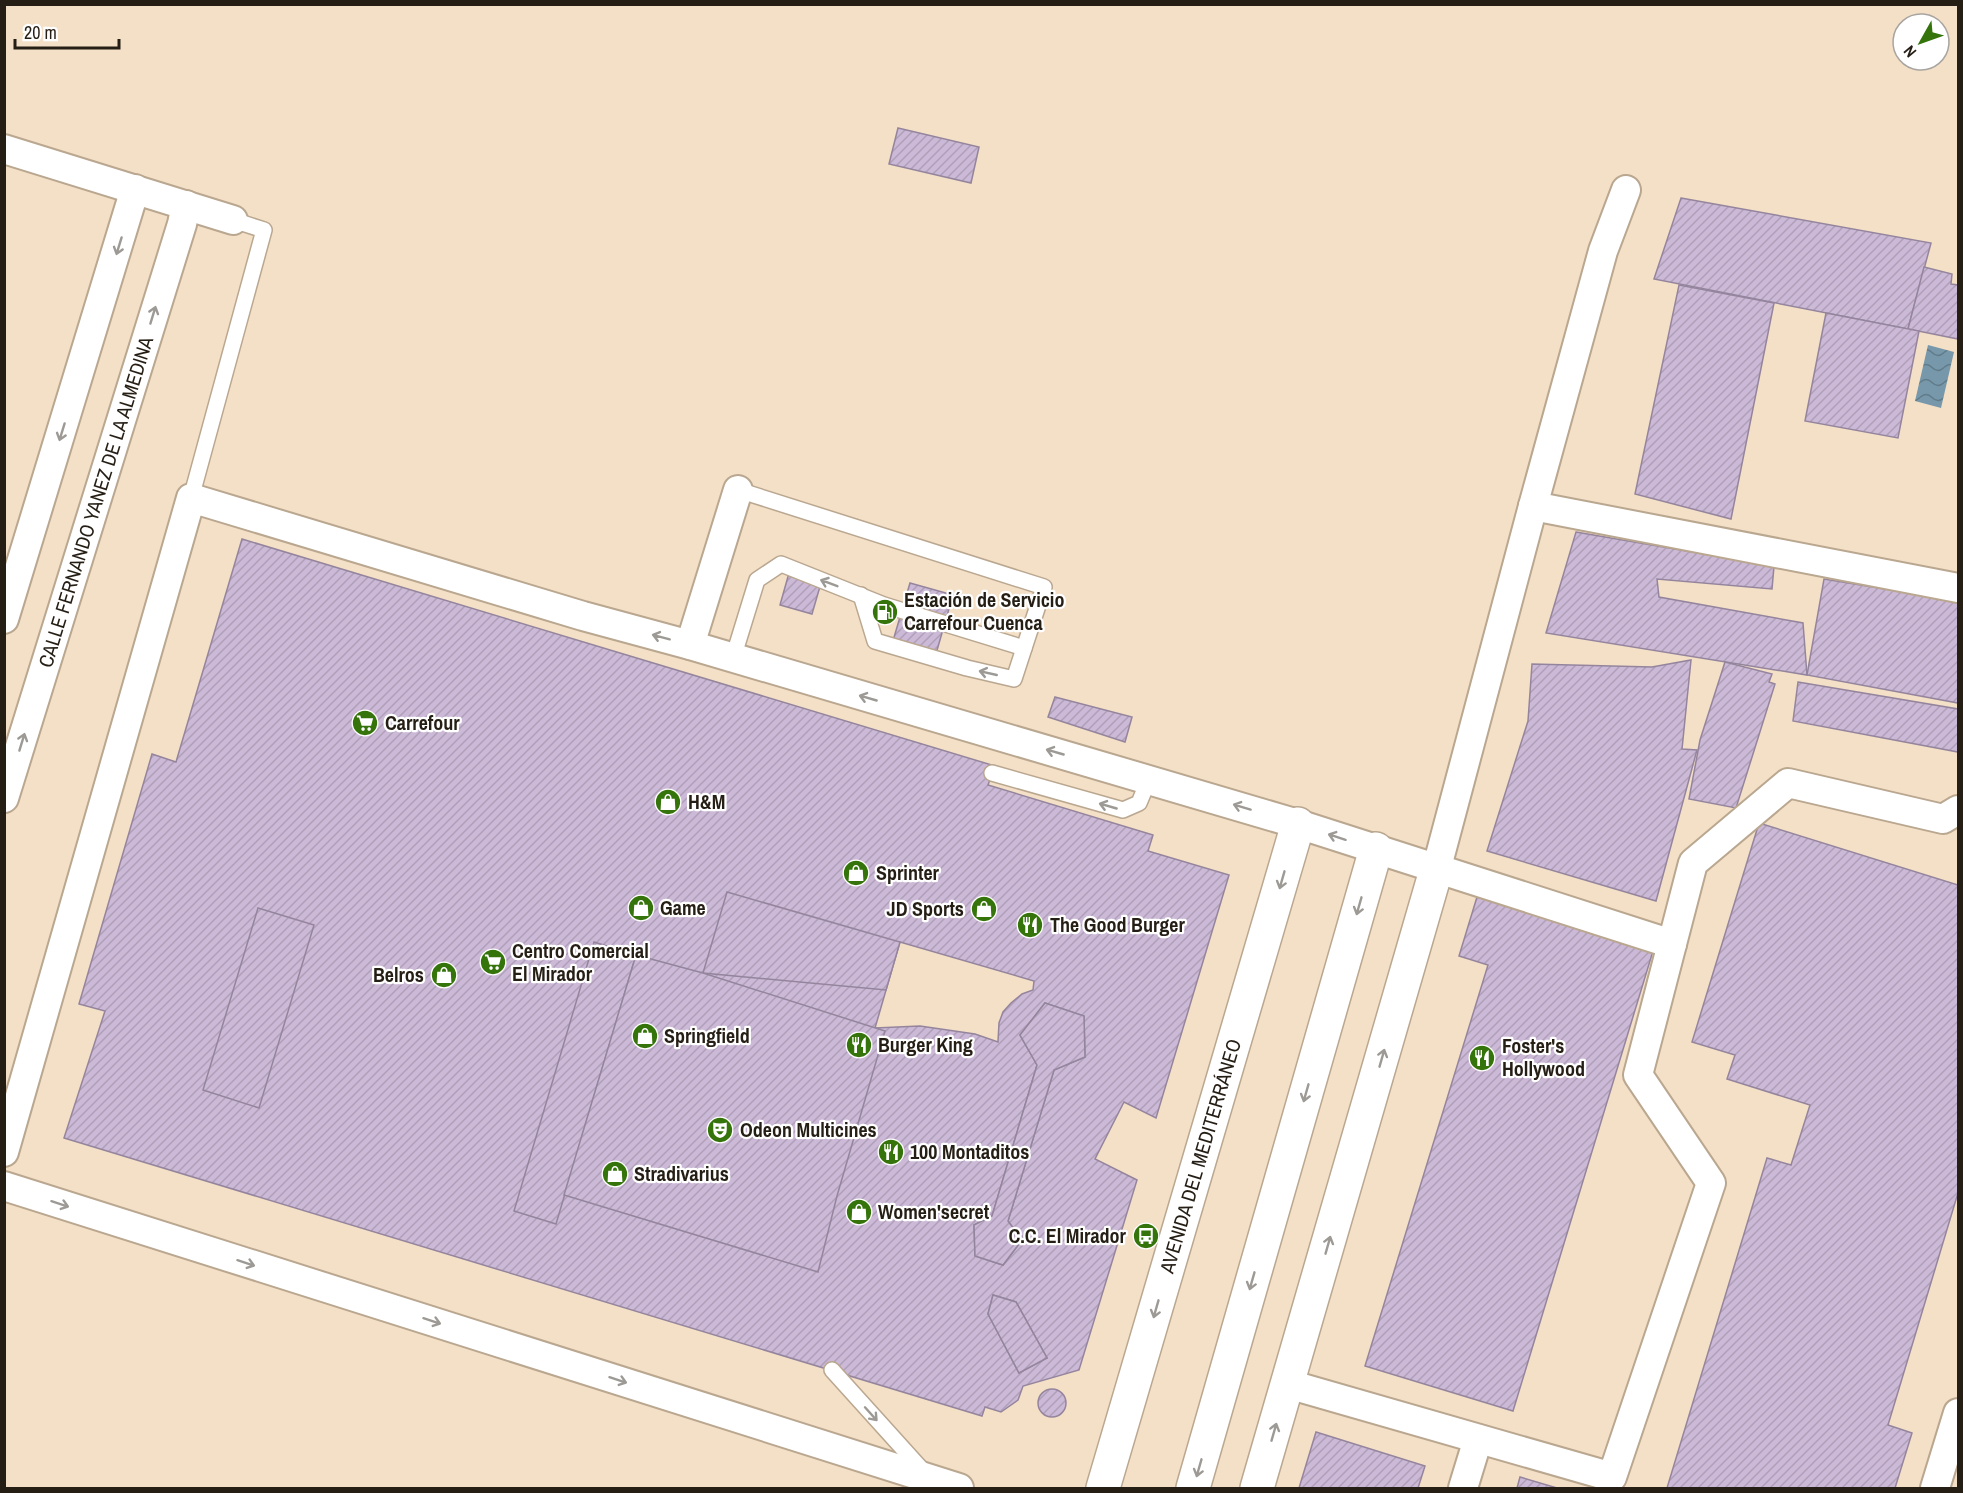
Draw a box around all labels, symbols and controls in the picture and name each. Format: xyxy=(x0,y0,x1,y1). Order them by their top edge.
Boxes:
scale bar xyxy=(15,12,118,50)
north arrow xyxy=(1891,12,1951,72)
text: 20 m xyxy=(24,20,57,45)
text: N xyxy=(1898,41,1921,62)
one-way arrow xyxy=(113,236,124,255)
one-way arrow xyxy=(149,306,160,325)
street label: CALLE FERNANDO YANEZ DE LA ALMEDINA xyxy=(31,333,159,671)
one-way arrow xyxy=(56,422,67,441)
one-way arrow xyxy=(820,577,839,588)
place label: Estación de Servicio Carrefour Cuenca xyxy=(904,586,1064,636)
fuel station icon: Estación de Servicio Carrefour Cuenca xyxy=(870,597,900,627)
one-way arrow xyxy=(652,631,671,642)
one-way arrow xyxy=(979,667,999,678)
one-way arrow xyxy=(859,691,878,703)
supermarket icon: Carrefour xyxy=(350,708,380,738)
place label: Carrefour xyxy=(385,709,460,736)
one-way arrow xyxy=(17,733,28,752)
one-way arrow xyxy=(1046,746,1065,757)
shop icon: H&M xyxy=(653,787,683,817)
place label: H&M xyxy=(688,788,725,815)
one-way arrow xyxy=(1099,800,1118,811)
one-way arrow xyxy=(1233,801,1252,812)
one-way arrow xyxy=(1328,831,1347,842)
shop icon: Sprinter xyxy=(841,858,871,888)
place label: Sprinter xyxy=(876,859,939,886)
one-way arrow xyxy=(1276,870,1287,889)
shop icon: Game xyxy=(626,893,656,923)
place label: Game xyxy=(660,894,706,921)
shop icon: JD Sports xyxy=(969,894,999,924)
place label: JD Sports xyxy=(887,895,964,922)
one-way arrow xyxy=(1353,896,1365,915)
restaurant icon: The Good Burger xyxy=(1015,910,1045,940)
place label: The Good Burger xyxy=(1050,911,1185,938)
place label: Centro Comercial El Mirador xyxy=(512,937,649,987)
supermarket icon: Centro Comercial El Mirador xyxy=(478,947,508,977)
shop icon: Belros xyxy=(429,960,459,990)
place label: Belros xyxy=(373,961,424,988)
shop icon: Springfield xyxy=(630,1021,660,1051)
place label: Springfield xyxy=(664,1022,750,1049)
restaurant icon: Burger King xyxy=(844,1030,874,1060)
place label: Burger King xyxy=(878,1031,973,1058)
place label: Foster's Hollywood xyxy=(1502,1032,1585,1082)
street label: AVENIDA DEL MEDITERRÁNEO xyxy=(1153,1036,1247,1277)
restaurant icon: Foster's Hollywood xyxy=(1467,1043,1497,1073)
one-way arrow xyxy=(1377,1048,1388,1067)
one-way arrow xyxy=(1300,1083,1311,1102)
theatre icon: Odeon Multicines xyxy=(705,1115,735,1145)
place label: Odeon Multicines xyxy=(740,1116,877,1143)
restaurant icon: 100 Montaditos xyxy=(876,1137,906,1167)
place label: 100 Montaditos xyxy=(910,1138,1029,1165)
shop icon: Stradivarius xyxy=(600,1159,630,1189)
place label: Stradivarius xyxy=(634,1160,729,1187)
shop icon: Women'secret xyxy=(844,1197,874,1227)
place label: Women'secret xyxy=(878,1198,990,1225)
one-way arrow xyxy=(50,1199,69,1210)
bus stop icon: C.C. El Mirador xyxy=(1131,1221,1161,1251)
place label: C.C. El Mirador xyxy=(1008,1222,1127,1249)
one-way arrow xyxy=(1323,1236,1334,1255)
one-way arrow xyxy=(236,1258,255,1269)
one-way arrow xyxy=(1246,1271,1257,1290)
one-way arrow xyxy=(1150,1299,1161,1318)
one-way arrow xyxy=(422,1317,441,1328)
one-way arrow xyxy=(608,1376,627,1387)
one-way arrow xyxy=(864,1406,878,1421)
one-way arrow xyxy=(1268,1423,1280,1442)
one-way arrow xyxy=(1192,1458,1204,1477)

